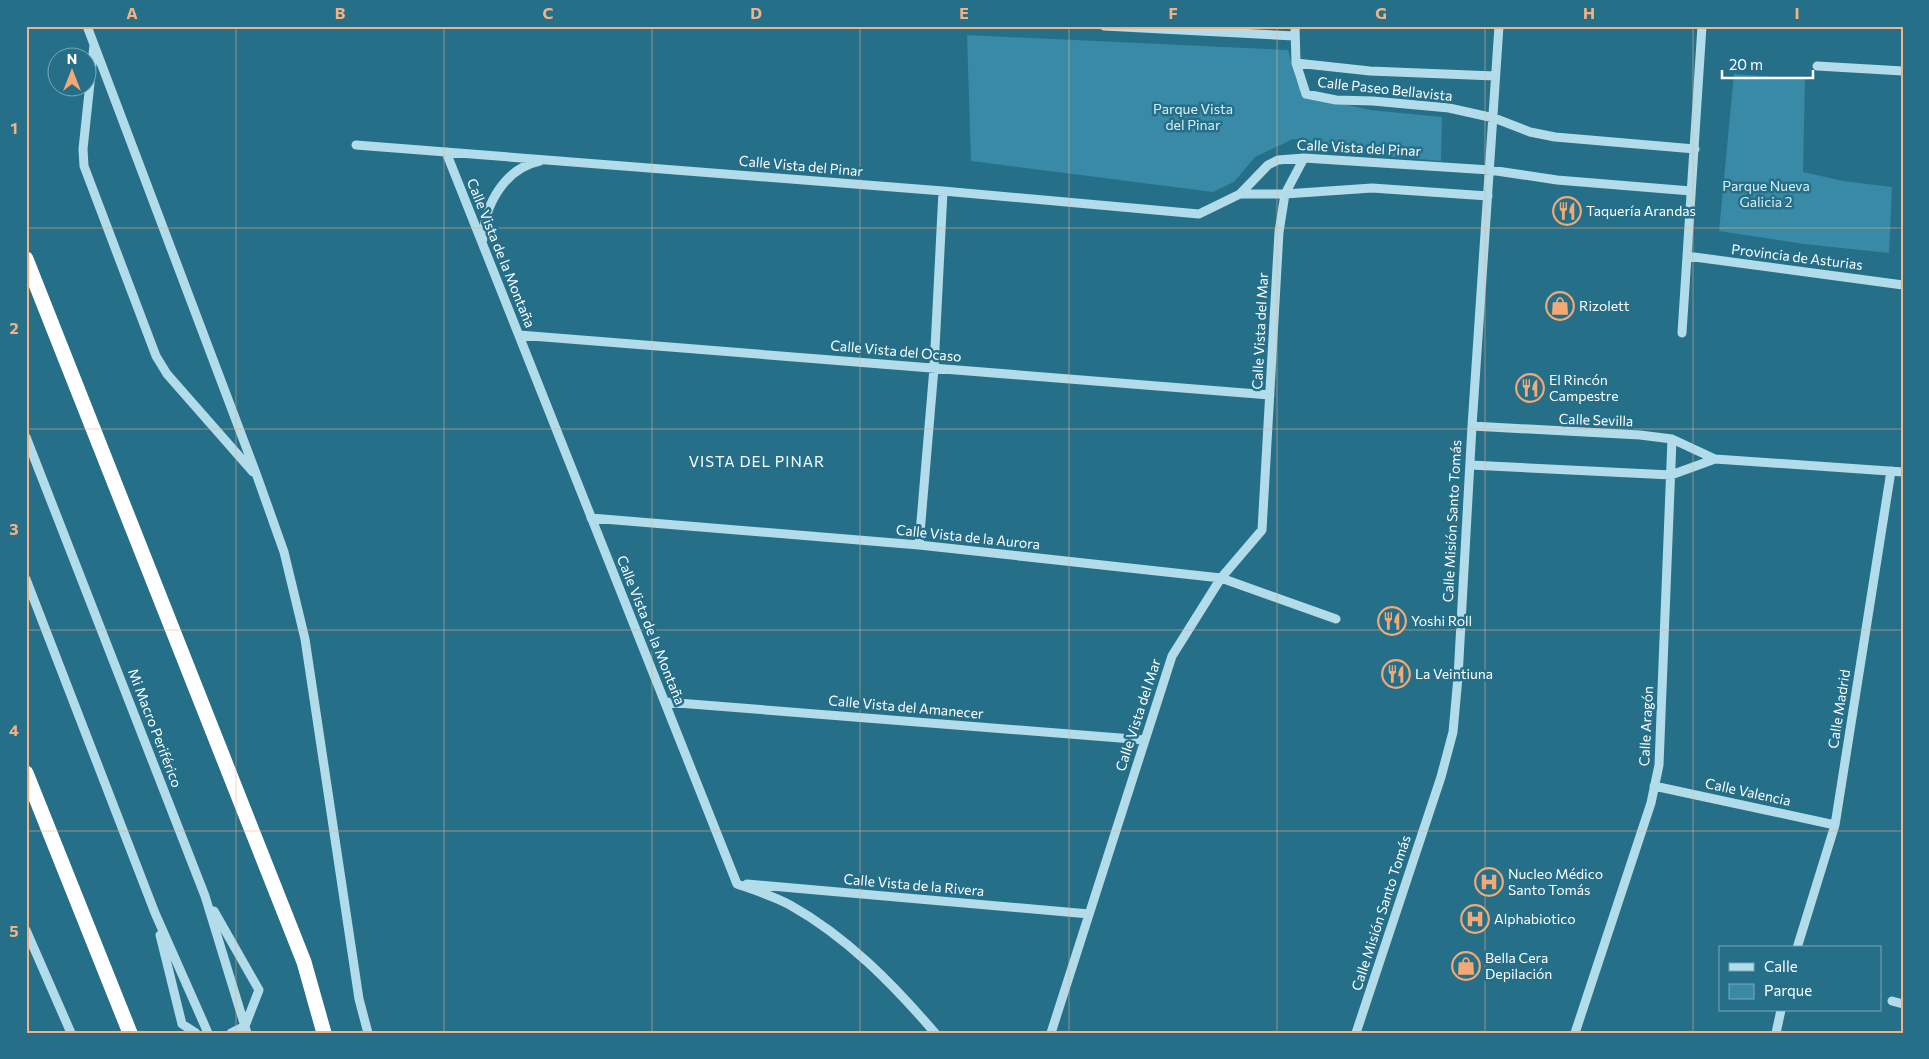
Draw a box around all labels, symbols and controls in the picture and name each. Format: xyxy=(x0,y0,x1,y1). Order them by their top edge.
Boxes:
text: A xyxy=(126,3,138,22)
text: B xyxy=(335,3,346,22)
text: C xyxy=(543,3,554,22)
text: D xyxy=(750,3,762,22)
text: E xyxy=(959,3,969,22)
text: F xyxy=(1168,3,1178,22)
text: G xyxy=(1375,3,1387,22)
text: H xyxy=(1583,3,1595,22)
text: I xyxy=(1794,3,1800,22)
north arrow xyxy=(48,48,98,98)
scale bar xyxy=(1722,48,1813,80)
text: N xyxy=(67,50,77,67)
text: 20 m xyxy=(1729,55,1763,73)
street label: Calle Paseo Bellavista xyxy=(1317,73,1454,104)
park label: Parque Vista del Pinar xyxy=(1153,100,1233,133)
text: 1 xyxy=(10,118,18,137)
street label: Calle Vista del Pinar xyxy=(1296,136,1422,159)
street label: Calle Vista del Pinar xyxy=(738,152,864,179)
street label: Calle Vista de la Montaña xyxy=(464,176,539,330)
park label: Parque Nueva Galicia 2 xyxy=(1722,177,1810,210)
restaurant icon: Taquería Arandas xyxy=(1552,196,1582,226)
place label: Taquería Arandas xyxy=(1586,202,1696,219)
street label: Provincia de Asturias xyxy=(1730,240,1864,273)
street label: Calle Vista del Mar xyxy=(1248,272,1271,390)
shop icon: Rizolett xyxy=(1545,291,1575,321)
place label: Rizolett xyxy=(1579,297,1630,314)
text: 2 xyxy=(9,318,19,337)
street label: Calle Vista del Ocaso xyxy=(830,336,962,365)
place label: El Rincón Campestre xyxy=(1549,371,1619,404)
restaurant icon: El Rincón Campestre xyxy=(1515,373,1545,403)
street label: Calle Sevilla xyxy=(1558,410,1634,429)
street label: Calle Misión Santo Tomás xyxy=(1439,439,1464,603)
district label: VISTA DEL PINAR xyxy=(689,452,825,470)
text: 3 xyxy=(9,519,19,538)
street label: Calle Vista de la Aurora xyxy=(895,520,1041,553)
street label: Calle Vista de la Montaña xyxy=(614,553,689,707)
restaurant icon: Yoshi Roll xyxy=(1377,606,1407,636)
place label: Yoshi Roll xyxy=(1411,612,1472,629)
street label: Calle Vista del Mar xyxy=(1111,656,1164,773)
restaurant icon: La Veintiuna xyxy=(1381,659,1411,689)
place label: La Veintiuna xyxy=(1415,665,1493,682)
street label: Mi Macro Periférico xyxy=(125,666,186,790)
street label: Calle Madrid xyxy=(1824,668,1853,750)
street label: Calle Aragón xyxy=(1635,685,1656,767)
street label: Calle Vista del Amanecer xyxy=(828,691,985,722)
text: 4 xyxy=(9,720,19,739)
street label: Calle Valencia xyxy=(1704,774,1792,809)
street label: Calle Misión Santo Tomás xyxy=(1347,833,1414,993)
place label: Nucleo Médico Santo Tomás xyxy=(1508,865,1603,898)
hospital icon: Nucleo Médico Santo Tomás xyxy=(1474,867,1504,897)
street label: Calle Vista de la Rivera xyxy=(843,870,985,899)
hospital icon: Alphabiotico xyxy=(1460,904,1490,934)
place label: Alphabiotico xyxy=(1494,910,1576,927)
text: 5 xyxy=(9,921,19,940)
legend xyxy=(1719,946,1882,1012)
place label: Bella Cera Depilación xyxy=(1485,949,1552,982)
shop icon: Bella Cera Depilación xyxy=(1451,951,1481,981)
text: Calle xyxy=(1764,957,1798,975)
text: Parque xyxy=(1764,981,1812,999)

